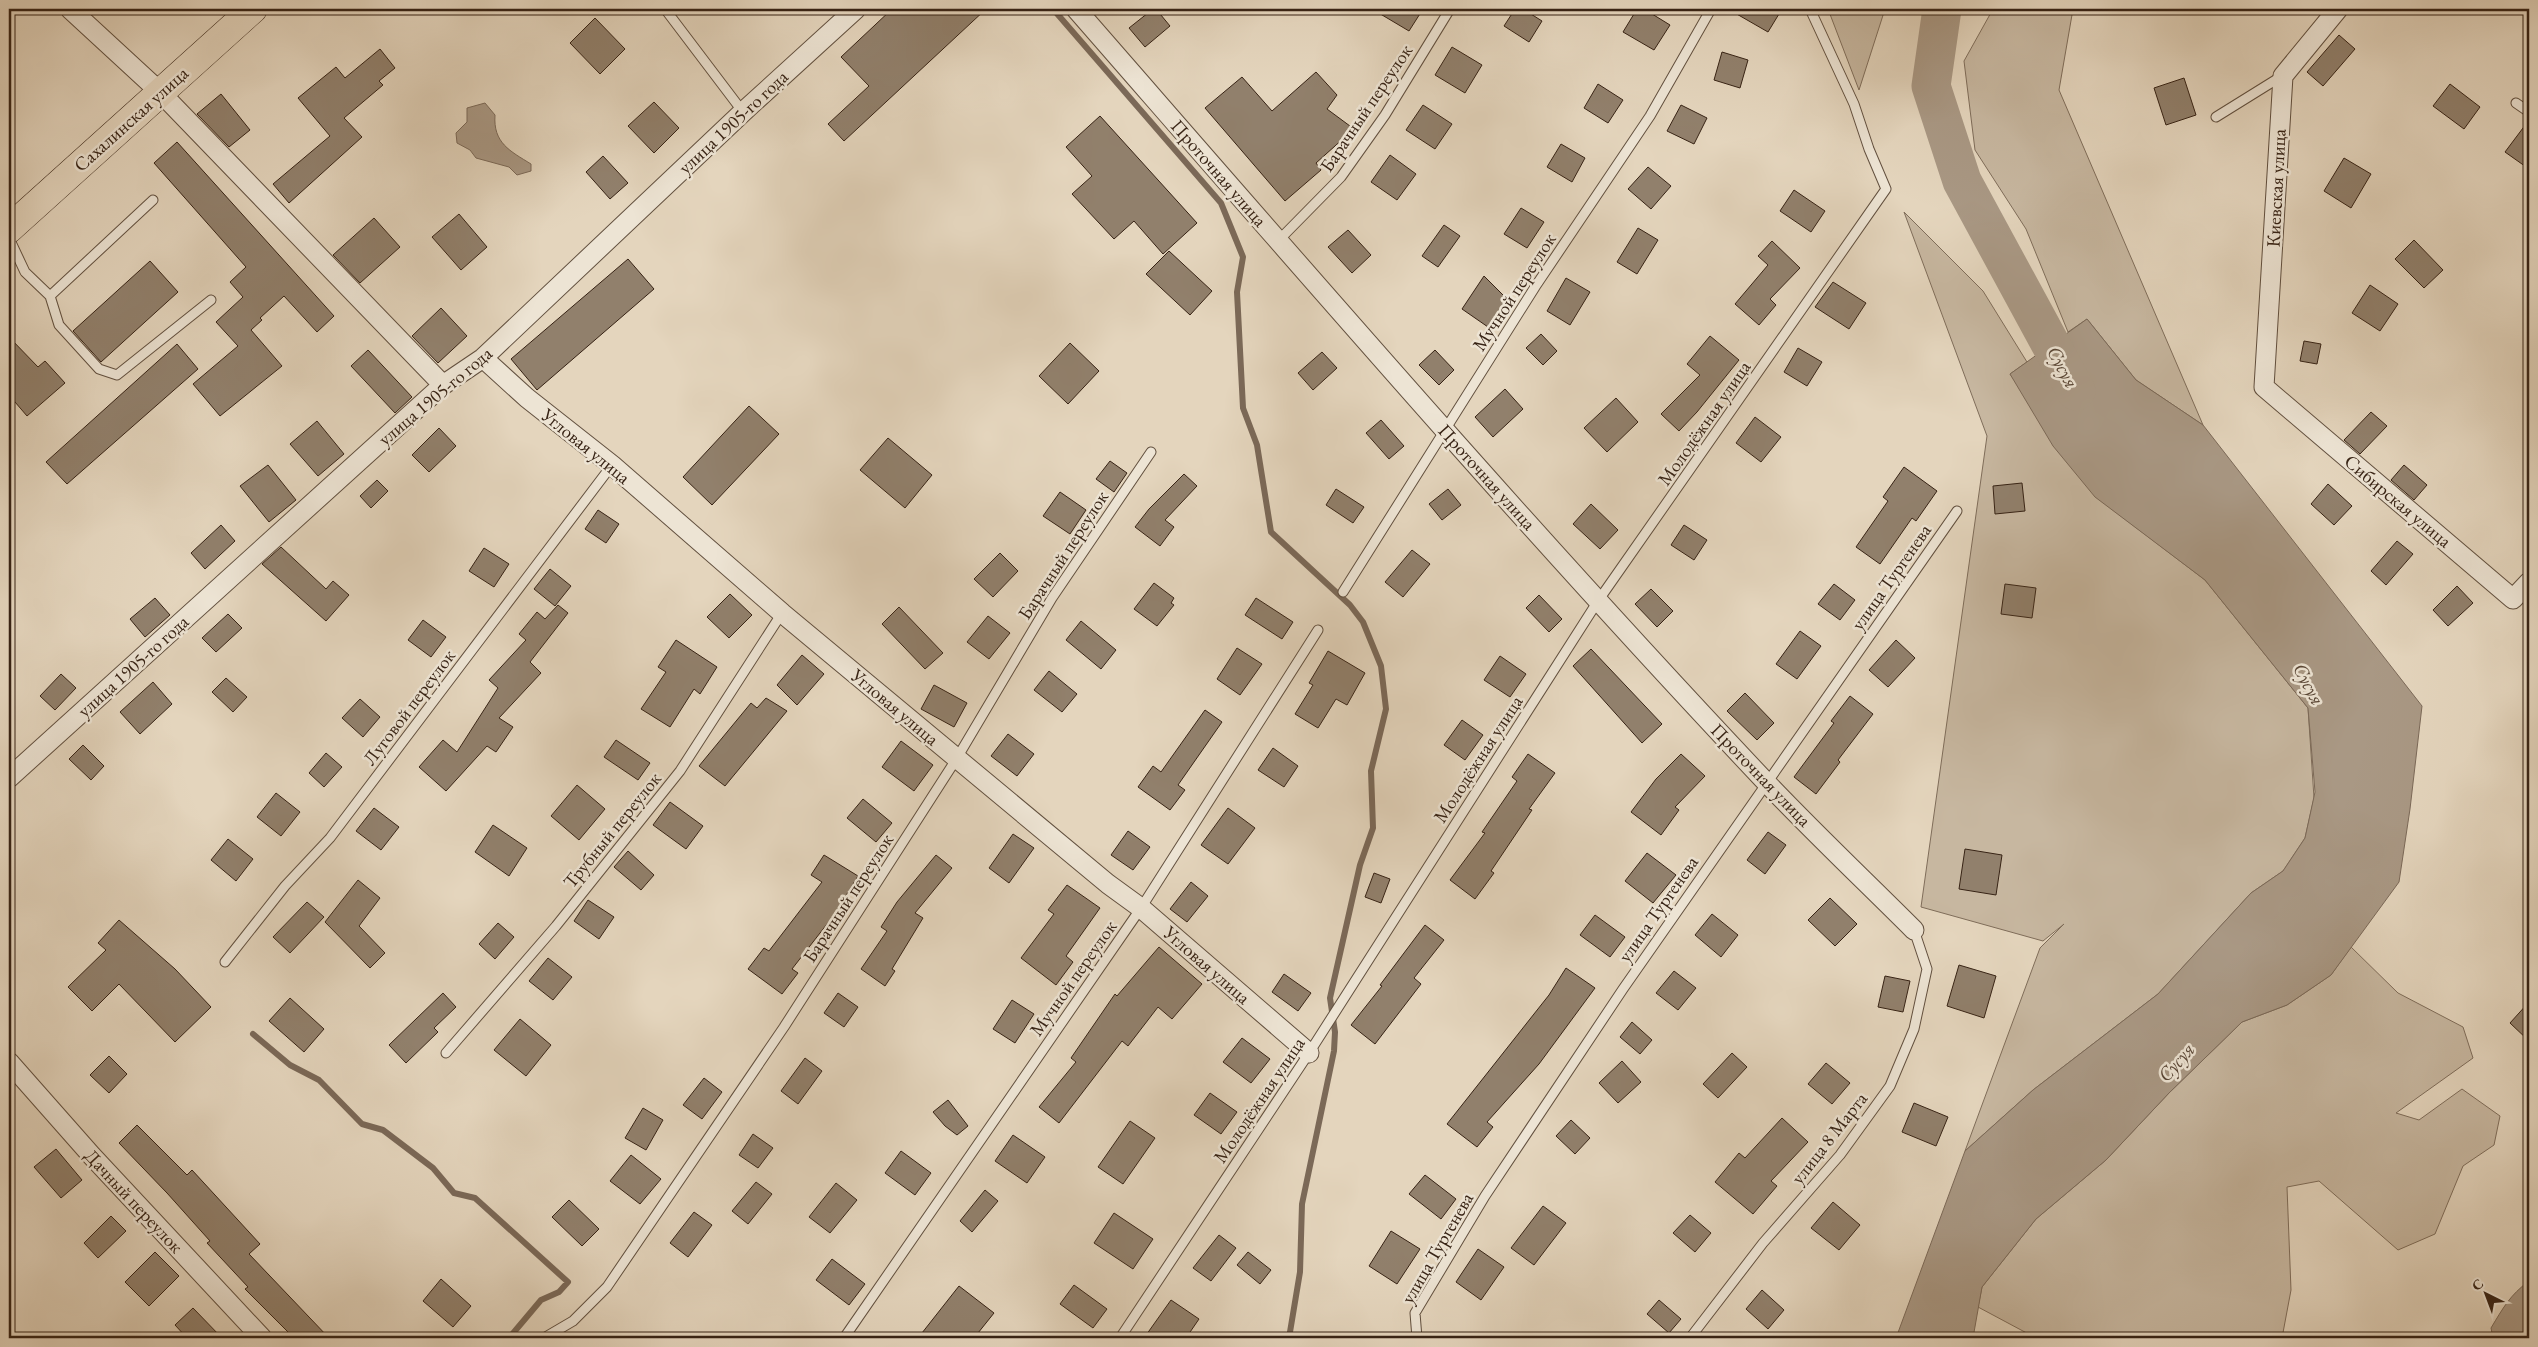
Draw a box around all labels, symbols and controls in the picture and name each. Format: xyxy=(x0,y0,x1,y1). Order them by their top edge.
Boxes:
street label: Барачный переулок xyxy=(1314,39,1418,177)
street label: Сахалинская улица xyxy=(68,61,194,177)
street label: улица 1905-го года xyxy=(673,64,794,179)
street label: Проточная улица xyxy=(1165,114,1273,232)
street label: Киевская улица xyxy=(2260,128,2292,248)
street label: Мучной переулок xyxy=(1466,228,1562,356)
street label: улица 1905-го года xyxy=(373,341,498,451)
water label: Сусуя xyxy=(2041,341,2085,393)
street label: Молодёжная улица xyxy=(1652,355,1757,490)
street label: Угловая улица xyxy=(536,402,636,490)
street label: Проточная улица xyxy=(1433,419,1542,536)
street label: Сибирская улица xyxy=(2339,449,2457,554)
street label: Барачный переулок xyxy=(1012,486,1114,624)
street label: улица Тургенева xyxy=(1845,519,1937,635)
street label: улица 1905-го года xyxy=(72,609,194,723)
street label: Луговой переулок xyxy=(357,644,461,770)
water label: Сусуя xyxy=(2287,658,2331,710)
street label: Угловая улица xyxy=(845,662,945,751)
street label: Молодёжная улица xyxy=(1427,690,1529,827)
street label: Проточная улица xyxy=(1705,718,1817,832)
street label: Трубный переулок xyxy=(557,767,667,893)
street label: Барачный переулок xyxy=(797,829,899,967)
street label: улица Тургенева xyxy=(1612,851,1704,967)
street label: Мучной переулок xyxy=(1024,915,1122,1041)
street label: Угловая улица xyxy=(1157,920,1256,1010)
street label: Молодёжная улица xyxy=(1208,1032,1311,1168)
water label: Сусуя xyxy=(2152,1037,2200,1087)
street label: улица 8 Марта xyxy=(1785,1086,1873,1189)
street label: Дачный переулок xyxy=(79,1143,189,1259)
street label: улица Тургенева xyxy=(1395,1188,1479,1308)
north arrow xyxy=(2460,1270,2510,1320)
text: С xyxy=(2468,1274,2487,1294)

